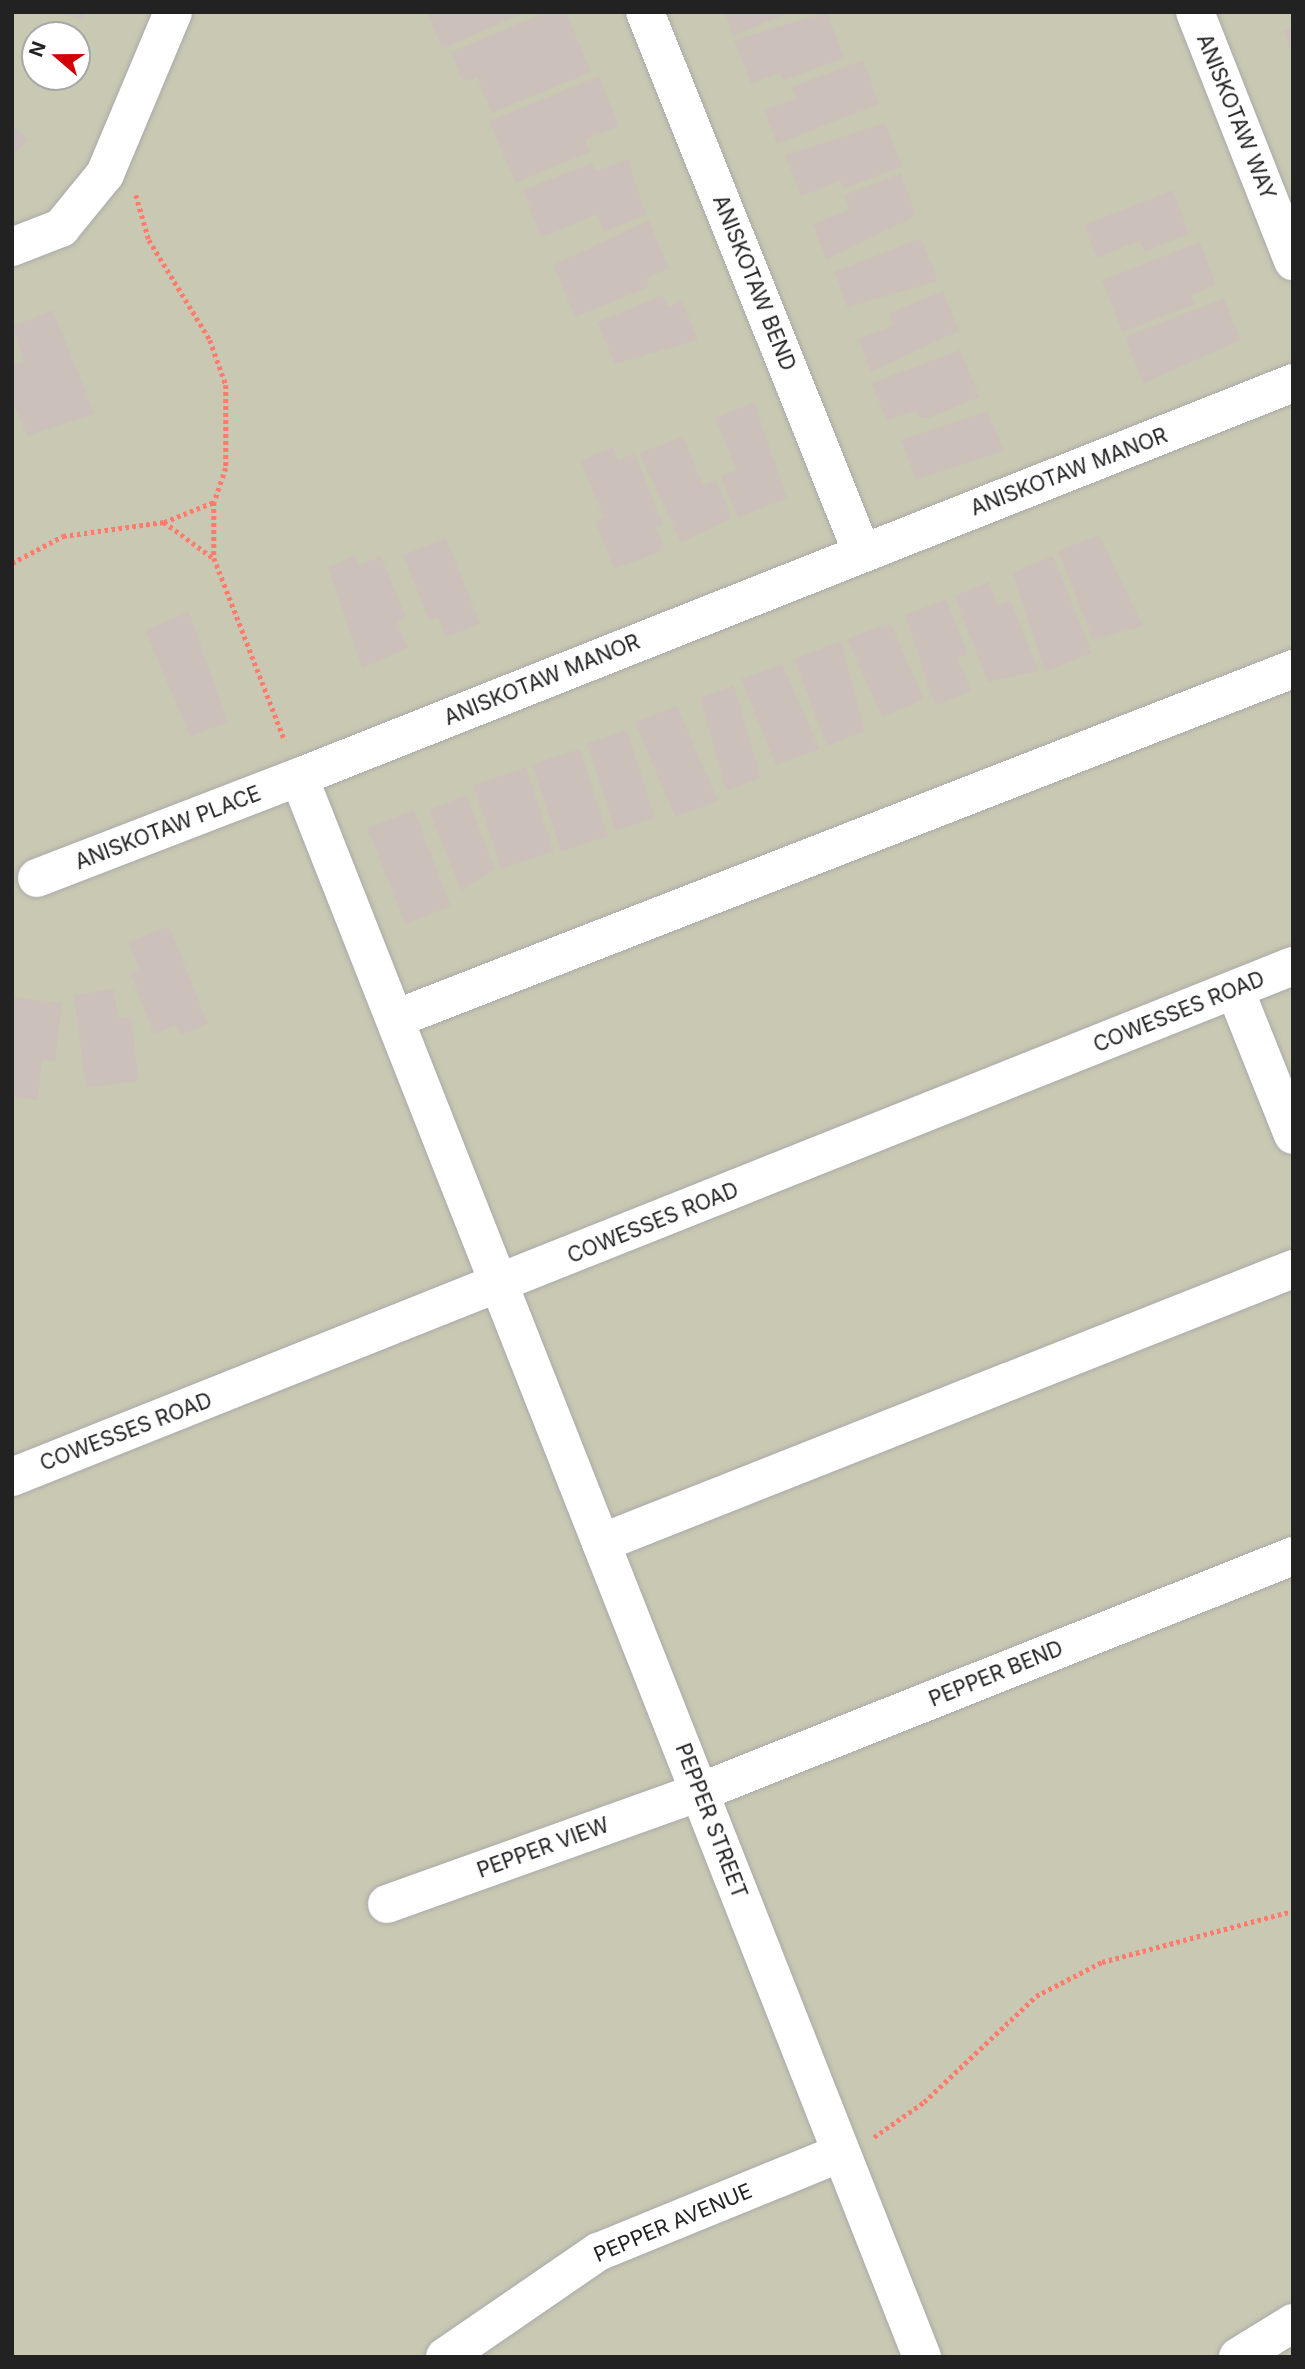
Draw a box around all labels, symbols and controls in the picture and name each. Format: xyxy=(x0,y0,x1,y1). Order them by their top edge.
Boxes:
north arrow xyxy=(21,21,91,91)
street label: ANISKOTAW WAY xyxy=(1191,30,1281,204)
text: N xyxy=(24,39,51,60)
street label: ANISKOTAW BEND xyxy=(707,191,801,375)
street label: ANISKOTAW MANOR xyxy=(967,423,1171,521)
street label: ANISKOTAW MANOR xyxy=(440,629,644,731)
street label: ANISKOTAW PLACE xyxy=(72,781,264,875)
street label: COWESSES ROAD xyxy=(1090,966,1268,1058)
street label: COWESSES ROAD xyxy=(564,1177,742,1269)
street label: COWESSES ROAD xyxy=(36,1388,216,1476)
street label: PEPPER BEND xyxy=(925,1636,1067,1712)
street label: PEPPER STREET xyxy=(670,1740,752,1902)
street label: PEPPER VIEW xyxy=(474,1813,612,1883)
street label: PEPPER AVENUE xyxy=(590,2178,756,2268)

